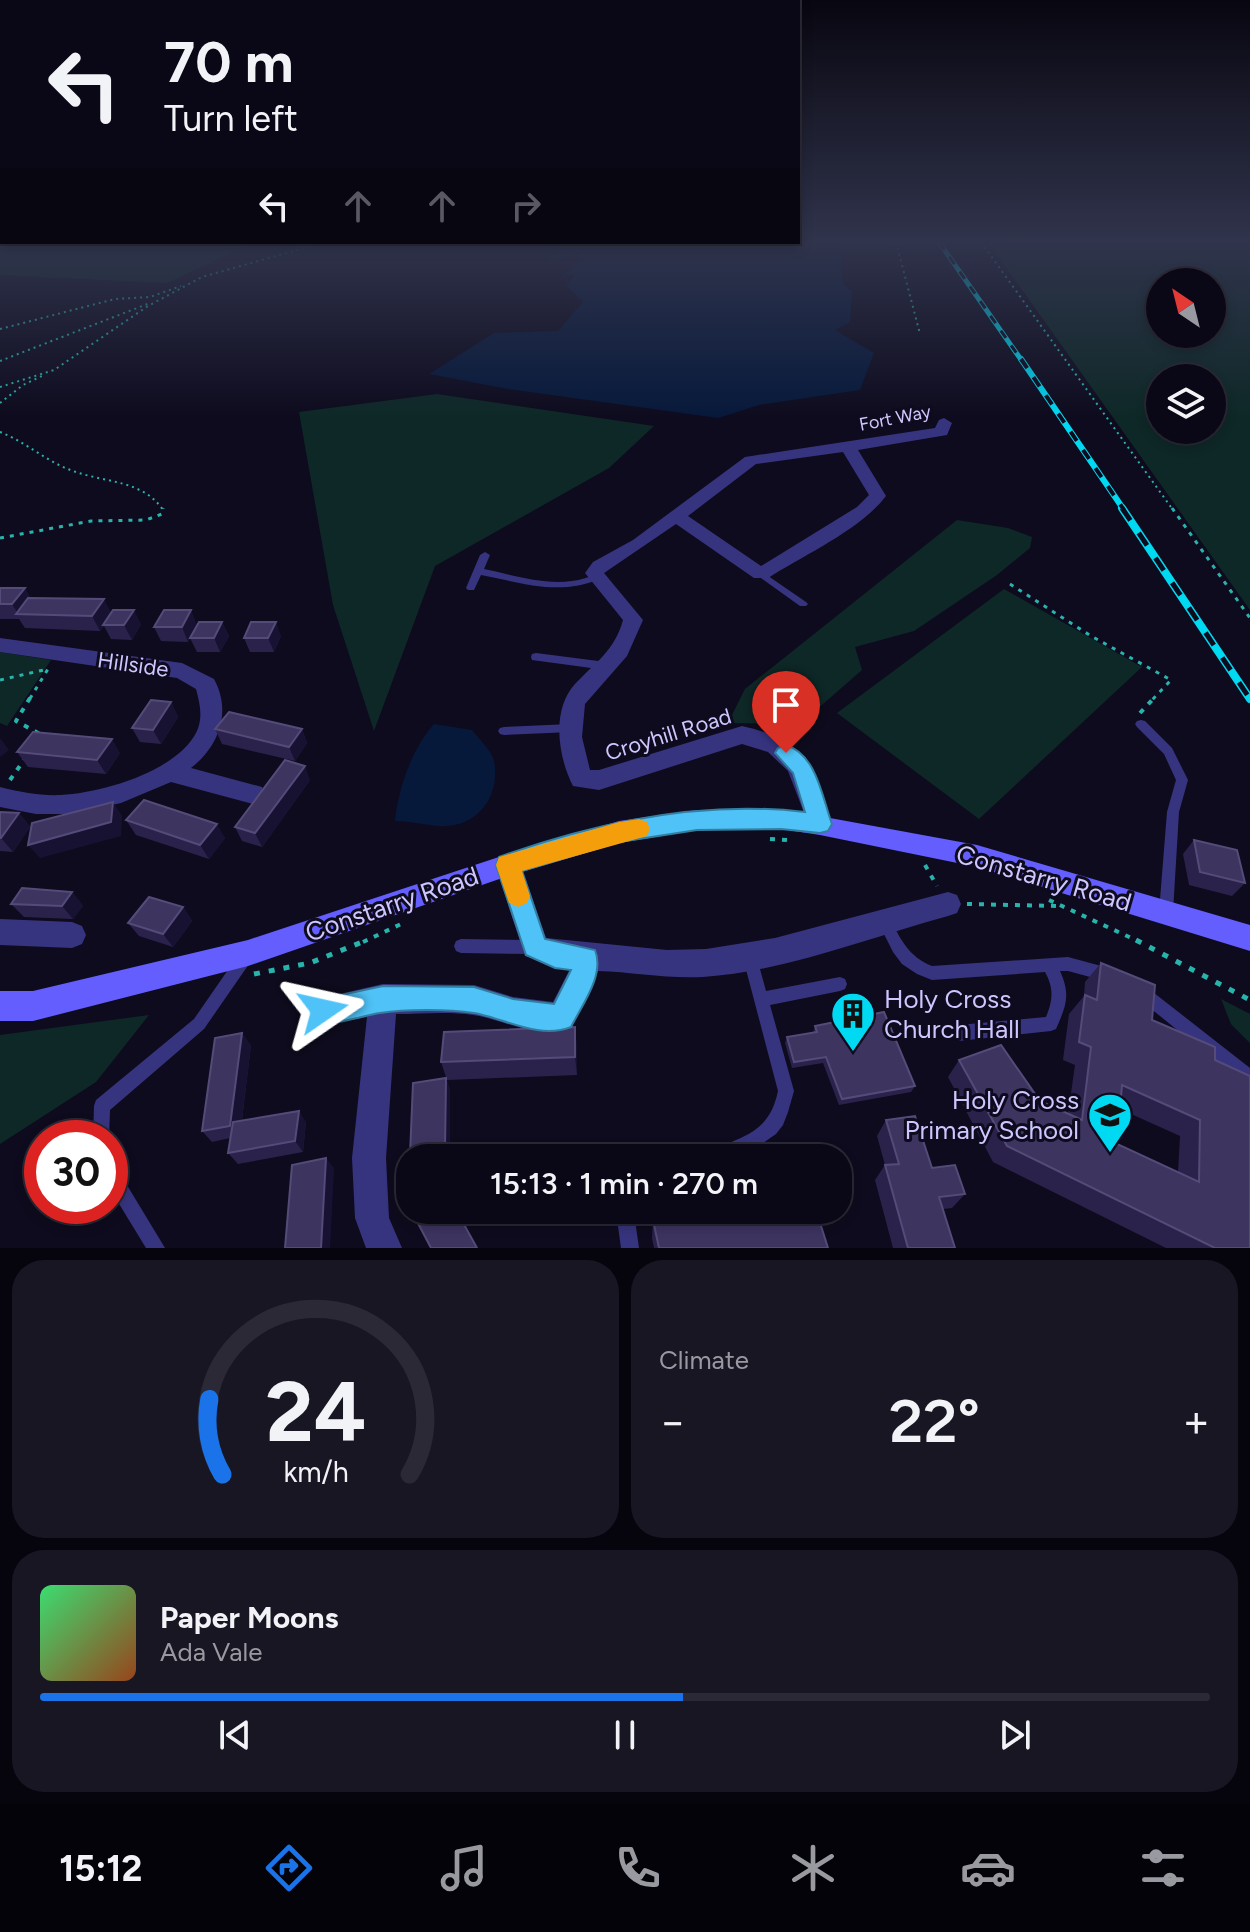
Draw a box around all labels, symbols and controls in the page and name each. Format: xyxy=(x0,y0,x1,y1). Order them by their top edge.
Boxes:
text: 70 m xyxy=(164,29,294,96)
icon: left xyxy=(32,32,136,136)
text: Turn left xyxy=(164,97,298,140)
icon: left xyxy=(252,184,296,228)
icon: ahead xyxy=(336,184,380,228)
icon: ahead xyxy=(420,184,464,228)
icon: right xyxy=(504,184,548,228)
north arrow xyxy=(1146,268,1226,348)
map controls xyxy=(1146,268,1226,444)
button: layers xyxy=(1146,364,1226,444)
street label: Fort Way xyxy=(857,400,933,436)
street label: Hillside xyxy=(96,646,170,683)
pin xyxy=(752,671,820,753)
icon: arrive xyxy=(764,683,808,727)
street label: Croyhill Road xyxy=(602,702,734,766)
street label: Constarry Road xyxy=(953,838,1135,918)
street label: Constarry Road xyxy=(301,859,483,949)
position arrow xyxy=(281,968,365,1052)
place label: Holy Cross Church Hall xyxy=(884,983,1020,1045)
building icon: Holy Cross Church Hall xyxy=(829,990,877,1053)
place label: Holy Cross Primary School xyxy=(905,1084,1079,1146)
school or university icon: Holy Cross Primary School xyxy=(1086,1091,1134,1154)
speed limit sign: 30 xyxy=(24,1120,128,1224)
text: 15:13 · 1 min · 270 m xyxy=(490,1165,758,1202)
text: Climate xyxy=(659,1344,749,1376)
text: 24 xyxy=(265,1362,366,1462)
text: 22° xyxy=(889,1385,980,1457)
text: − xyxy=(659,1395,686,1448)
text: + xyxy=(1183,1395,1210,1448)
text: km/h xyxy=(283,1455,348,1489)
text: Paper Moons xyxy=(160,1599,339,1636)
text: Ada Vale xyxy=(160,1636,263,1668)
icon: previous xyxy=(213,1713,257,1757)
icon: pause xyxy=(603,1713,647,1757)
icon: next xyxy=(993,1713,1037,1757)
icon: directions xyxy=(261,1840,317,1896)
icon: music xyxy=(436,1840,492,1896)
icon: phone xyxy=(610,1840,666,1896)
icon: climate xyxy=(785,1840,841,1896)
icon: car xyxy=(960,1840,1016,1896)
icon: filters xyxy=(1135,1840,1191,1896)
text: 15:12 xyxy=(59,1847,142,1890)

